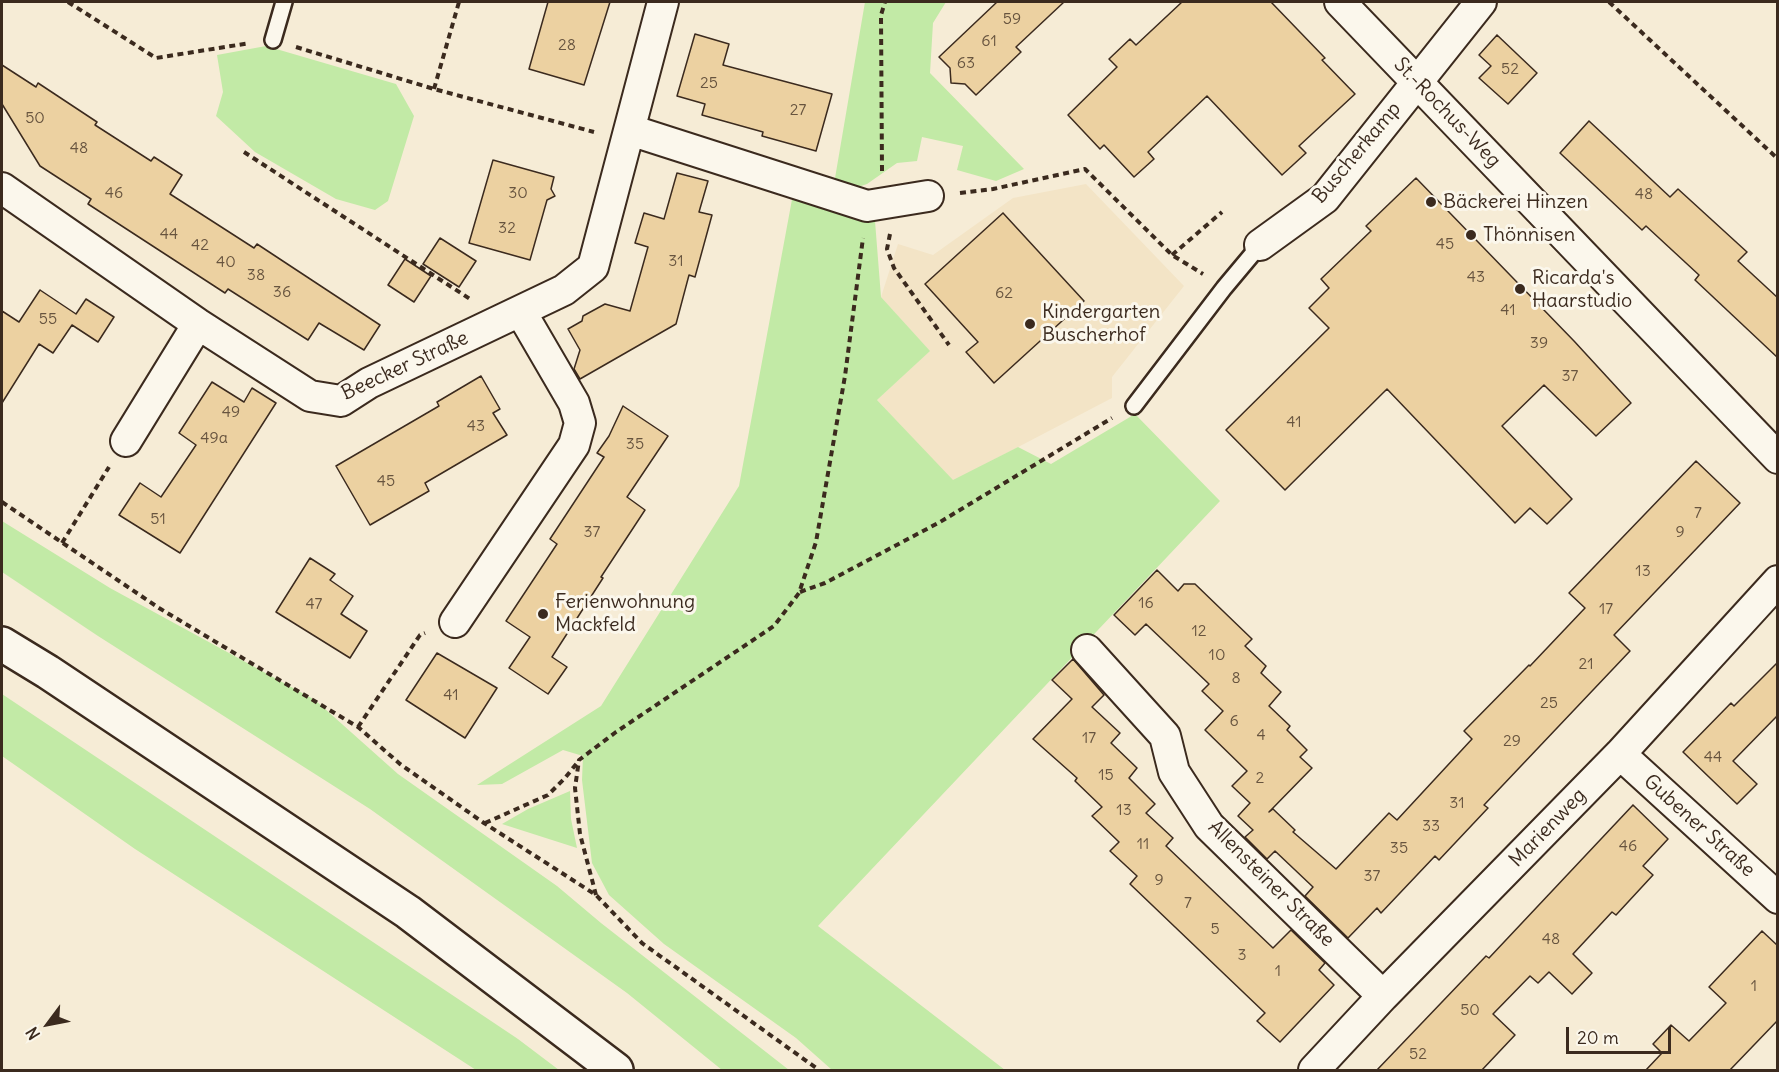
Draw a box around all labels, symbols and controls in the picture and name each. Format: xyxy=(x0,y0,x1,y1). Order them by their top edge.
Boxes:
house number: 59 xyxy=(1003,9,1021,29)
house number: 61 xyxy=(981,31,997,51)
house number: 28 xyxy=(558,35,576,55)
house number: 63 xyxy=(957,53,975,73)
street label: St.-Rochus-Weg xyxy=(1388,53,1506,173)
house number: 52 xyxy=(1501,59,1519,79)
house number: 25 xyxy=(700,73,718,93)
street label: Buscherkamp xyxy=(1308,97,1406,209)
house number: 27 xyxy=(790,100,806,120)
house number: 50 xyxy=(25,108,45,128)
house number: 48 xyxy=(70,138,88,158)
house number: 46 xyxy=(105,183,123,203)
house number: 30 xyxy=(508,183,528,203)
house number: 48 xyxy=(1635,184,1653,204)
place label: Bäckerei Hinzen xyxy=(1443,190,1588,214)
marker: Bäckerei Hinzen xyxy=(1424,195,1438,209)
house number: 32 xyxy=(498,218,516,238)
place label: Thönnisen xyxy=(1483,223,1575,247)
house number: 44 xyxy=(160,224,178,244)
marker: Thönnisen xyxy=(1464,228,1478,242)
house number: 45 xyxy=(1436,234,1454,254)
house number: 42 xyxy=(191,235,209,255)
house number: 31 xyxy=(668,251,684,271)
house number: 40 xyxy=(216,252,236,272)
house number: 38 xyxy=(247,265,265,285)
place label: Ricarda's Haarstudio xyxy=(1532,266,1632,313)
house number: 43 xyxy=(1467,267,1485,287)
house number: 36 xyxy=(273,282,291,302)
marker: Ricarda's Haarstudio xyxy=(1513,282,1527,296)
house number: 62 xyxy=(995,283,1013,303)
place label: Kindergarten Buscherhof xyxy=(1042,300,1160,347)
house number: 41 xyxy=(1500,300,1516,320)
house number: 55 xyxy=(39,309,57,329)
marker: Kindergarten Buscherhof xyxy=(1023,317,1037,331)
street label: Beecker Straße xyxy=(338,326,472,406)
house number: 39 xyxy=(1530,333,1548,353)
house number: 37 xyxy=(1562,366,1578,386)
house number: 49 xyxy=(222,402,240,422)
house number: 41 xyxy=(1286,412,1302,432)
house number: 43 xyxy=(467,416,485,436)
house number: 49a xyxy=(200,428,228,448)
house number: 35 xyxy=(626,434,644,454)
house number: 45 xyxy=(377,471,395,491)
house number: 7 xyxy=(1694,503,1702,523)
house number: 51 xyxy=(150,509,166,529)
house number: 37 xyxy=(584,522,600,542)
house number: 9 xyxy=(1675,522,1685,542)
house number: 13 xyxy=(1635,561,1651,581)
place label: Ferienwohnung Mackfeld xyxy=(555,590,695,637)
house number: 16 xyxy=(1138,593,1154,613)
house number: 47 xyxy=(306,594,322,614)
house number: 17 xyxy=(1599,599,1613,619)
marker: Ferienwohnung Mackfeld xyxy=(536,607,550,621)
house number: 12 xyxy=(1191,621,1207,641)
house number: 10 xyxy=(1209,645,1225,665)
house number: 21 xyxy=(1578,654,1594,674)
house number: 8 xyxy=(1231,668,1241,688)
house number: 41 xyxy=(443,685,459,705)
house number: 25 xyxy=(1540,693,1558,713)
house number: 6 xyxy=(1229,711,1239,731)
house number: 4 xyxy=(1256,725,1266,745)
house number: 17 xyxy=(1082,728,1096,748)
house number: 29 xyxy=(1503,731,1521,751)
house number: 44 xyxy=(1704,747,1722,767)
house number: 15 xyxy=(1098,765,1114,785)
house number: 2 xyxy=(1256,768,1264,788)
street label: Gubener Straße xyxy=(1638,770,1760,882)
street label: Marienweg xyxy=(1505,784,1591,872)
house number: 31 xyxy=(1449,793,1465,813)
house number: 13 xyxy=(1116,800,1132,820)
street label: Allensteiner Straße xyxy=(1203,816,1339,952)
house number: 33 xyxy=(1422,816,1440,836)
house number: 11 xyxy=(1137,834,1149,854)
house number: 46 xyxy=(1619,836,1637,856)
house number: 35 xyxy=(1390,838,1408,858)
house number: 37 xyxy=(1364,866,1380,886)
house number: 9 xyxy=(1154,870,1164,890)
house number: 7 xyxy=(1184,893,1192,913)
house number: 5 xyxy=(1210,919,1220,939)
house number: 48 xyxy=(1542,929,1560,949)
house number: 3 xyxy=(1237,945,1247,965)
house number: 1 xyxy=(1275,961,1281,981)
house number: 1 xyxy=(1751,976,1757,996)
north arrow xyxy=(18,994,78,1054)
house number: 50 xyxy=(1460,1000,1480,1020)
scale bar xyxy=(1569,1015,1674,1053)
text: N xyxy=(21,1024,44,1044)
text: 20 m xyxy=(1577,1026,1619,1049)
house number: 52 xyxy=(1409,1044,1427,1064)

